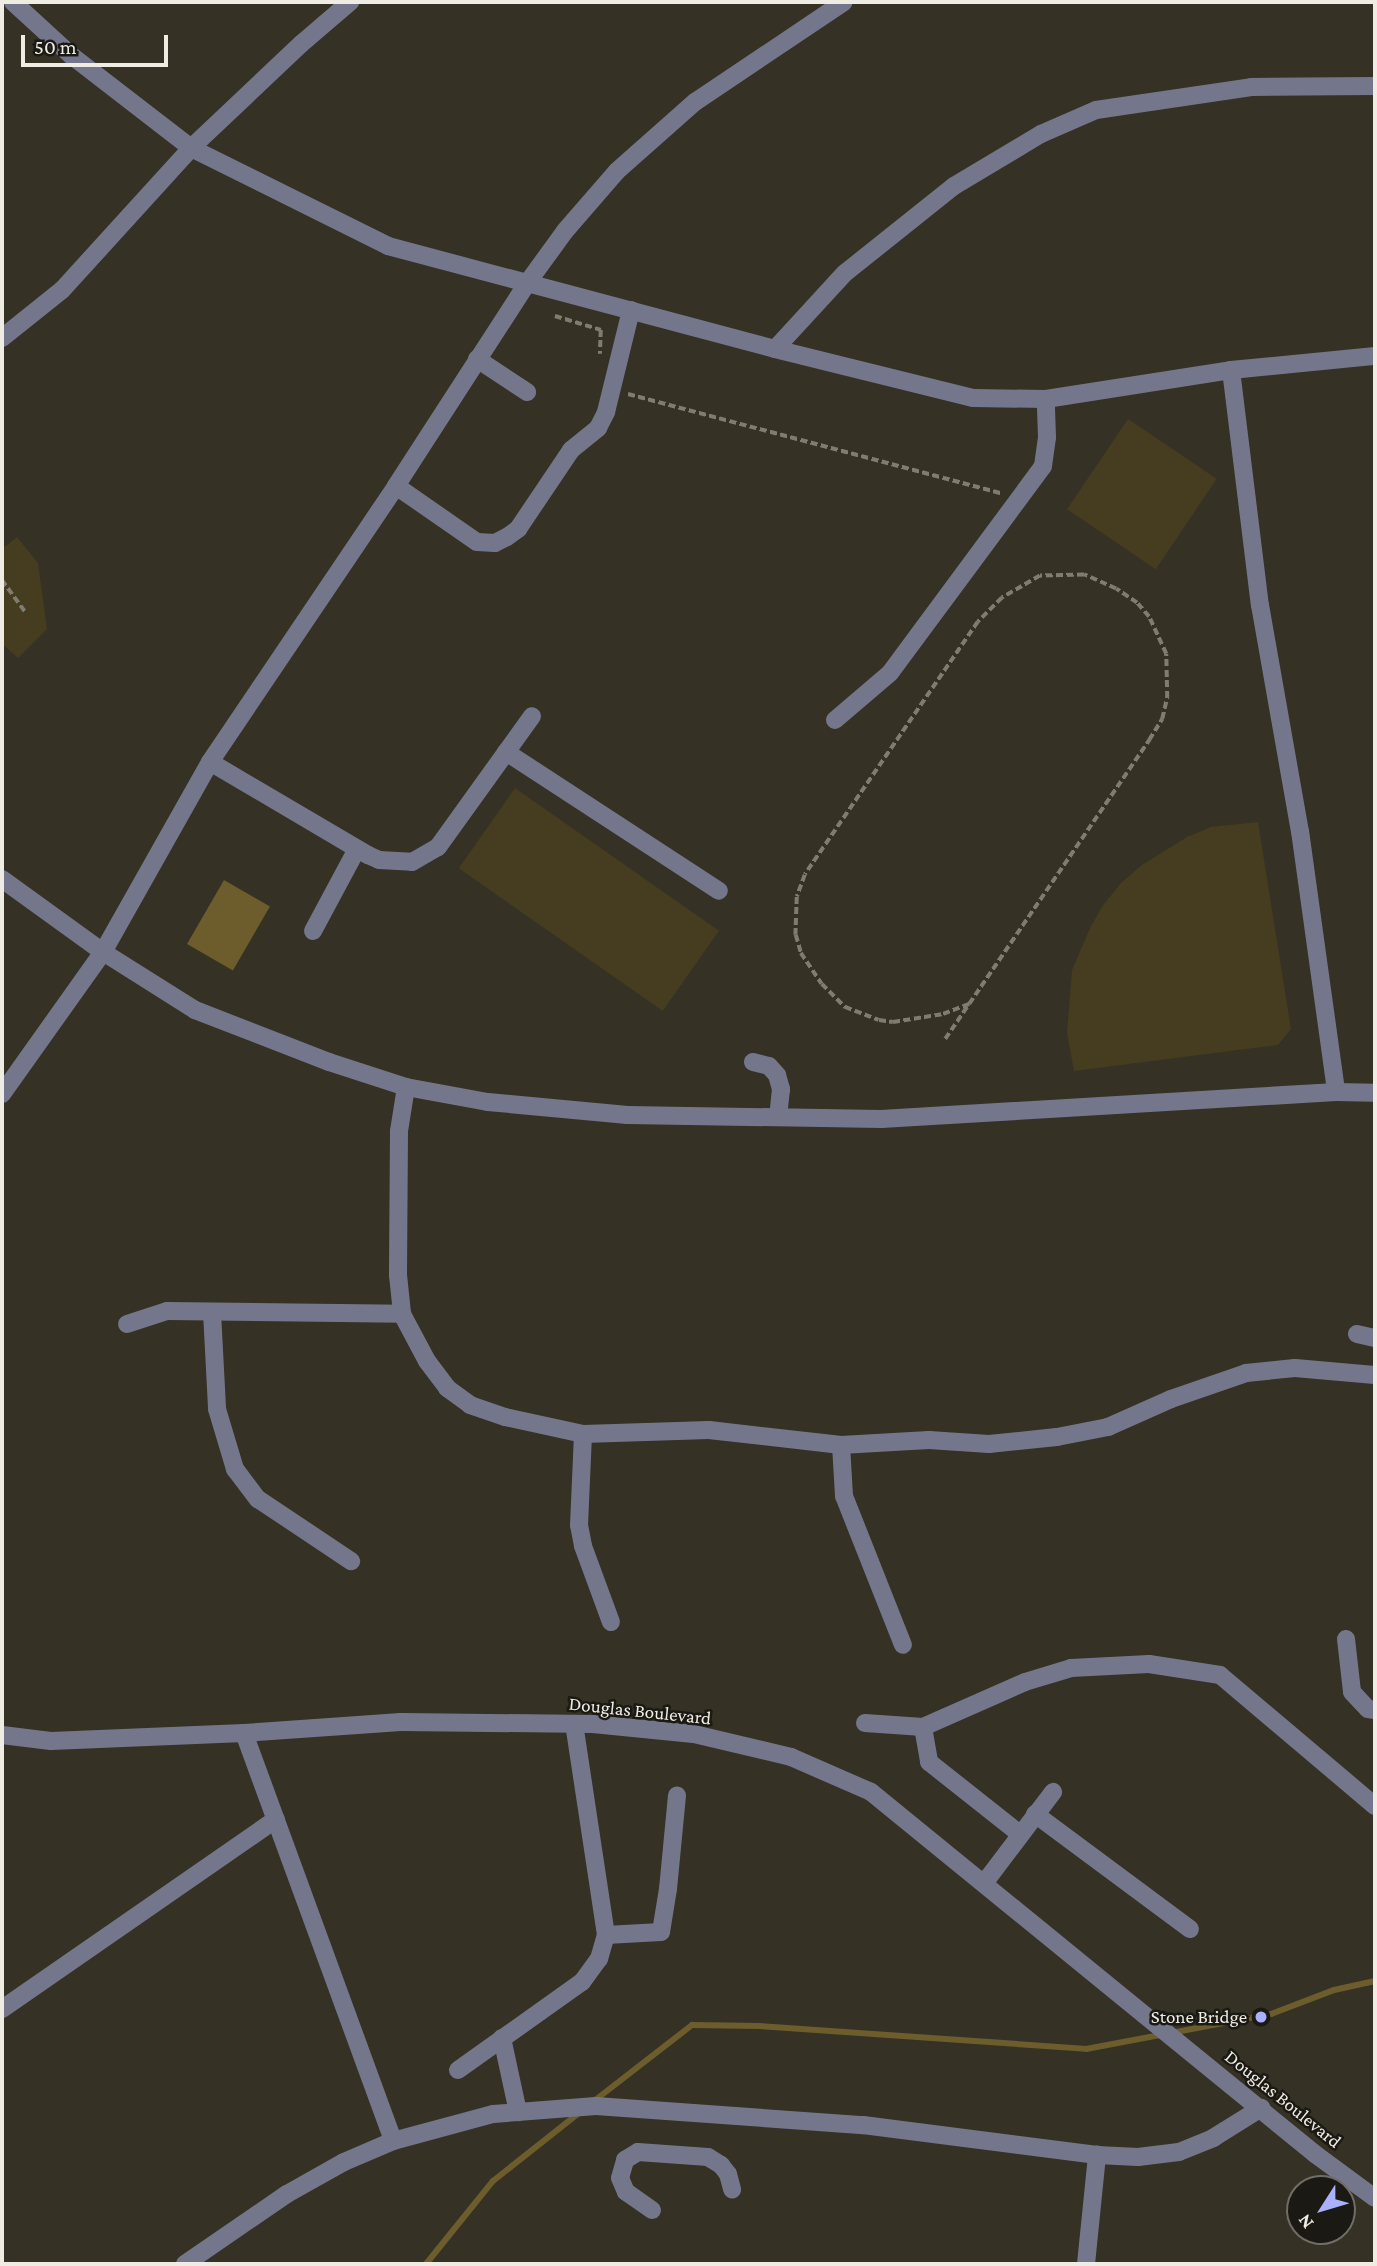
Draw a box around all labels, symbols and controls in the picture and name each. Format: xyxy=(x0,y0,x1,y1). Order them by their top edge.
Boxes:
scale bar xyxy=(24,21,172,65)
text: 50 m xyxy=(34,35,77,59)
street label: Douglas Boulevard xyxy=(568,1692,712,1730)
place label: Stone Bridge xyxy=(1151,2006,1247,2028)
marker: Stone Bridge xyxy=(1253,2009,1269,2025)
street label: Douglas Boulevard xyxy=(1220,2045,1346,2153)
north arrow xyxy=(1286,2175,1356,2245)
text: N xyxy=(1293,2210,1318,2233)

